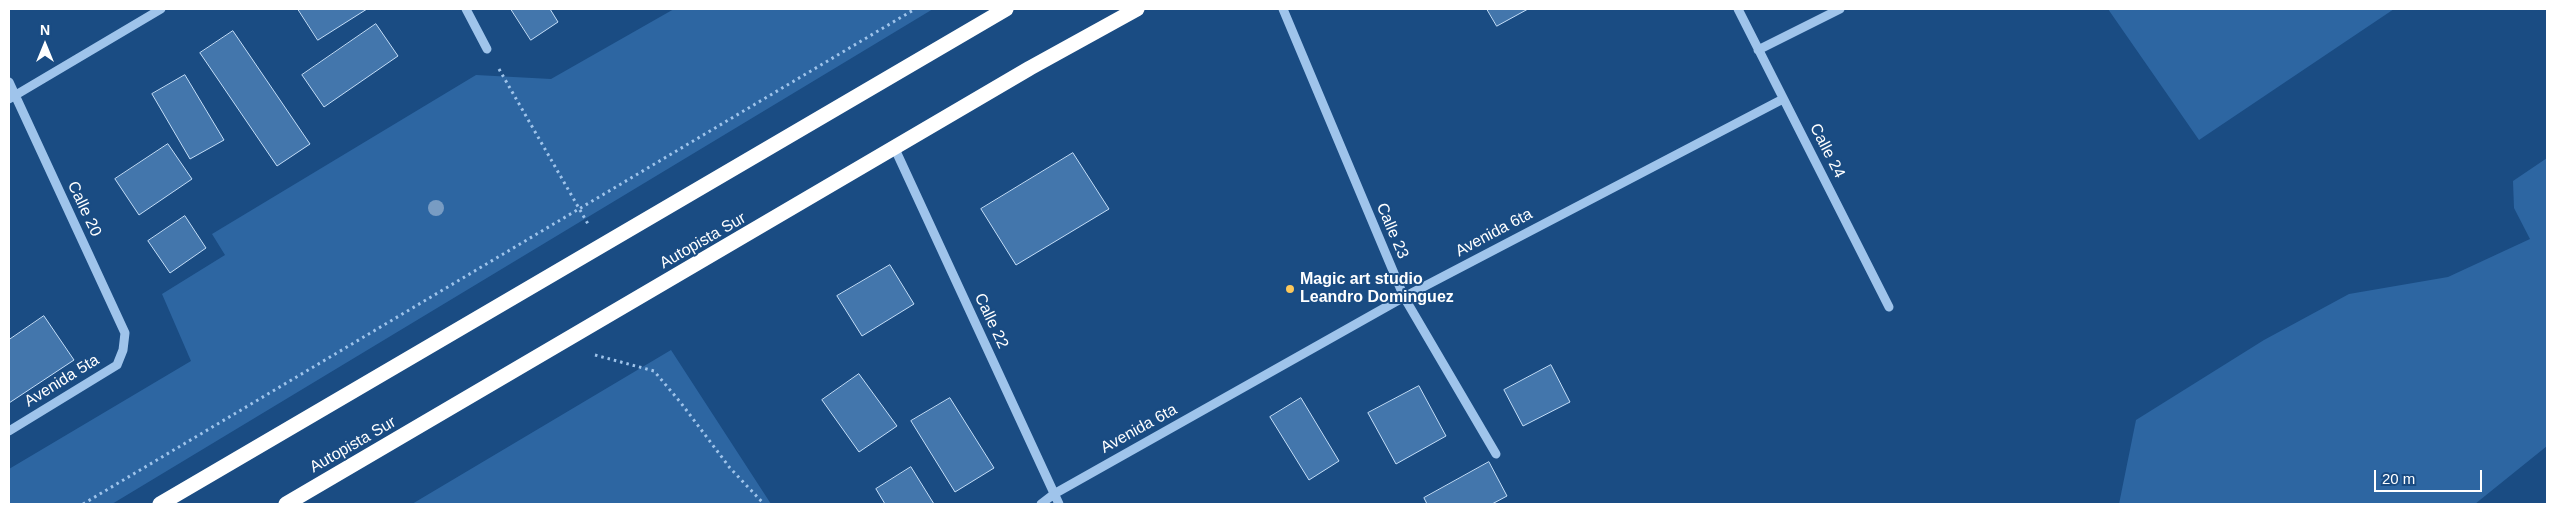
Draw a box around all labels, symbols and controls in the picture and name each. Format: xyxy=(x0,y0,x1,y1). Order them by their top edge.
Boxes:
north arrow xyxy=(20,20,70,70)
text: N xyxy=(40,22,50,38)
street label: Calle 24 xyxy=(1805,120,1849,182)
street label: Calle 20 xyxy=(63,178,105,240)
street label: Calle 23 xyxy=(1372,200,1412,262)
street label: Avenida 6ta xyxy=(1452,205,1536,261)
street label: Autopista Sur xyxy=(657,209,749,273)
place label: Magic art studio Leandro Dominguez xyxy=(1300,270,1454,308)
marker: Magic art studio Leandro Dominguez xyxy=(1284,283,1296,295)
street label: Calle 22 xyxy=(970,290,1012,352)
street label: Avenida 5ta xyxy=(21,351,103,411)
street label: Avenida 6ta xyxy=(1098,400,1180,458)
street label: Autopista Sur xyxy=(307,413,399,477)
scale bar xyxy=(2376,460,2484,492)
text: 20 m xyxy=(2382,470,2415,487)

